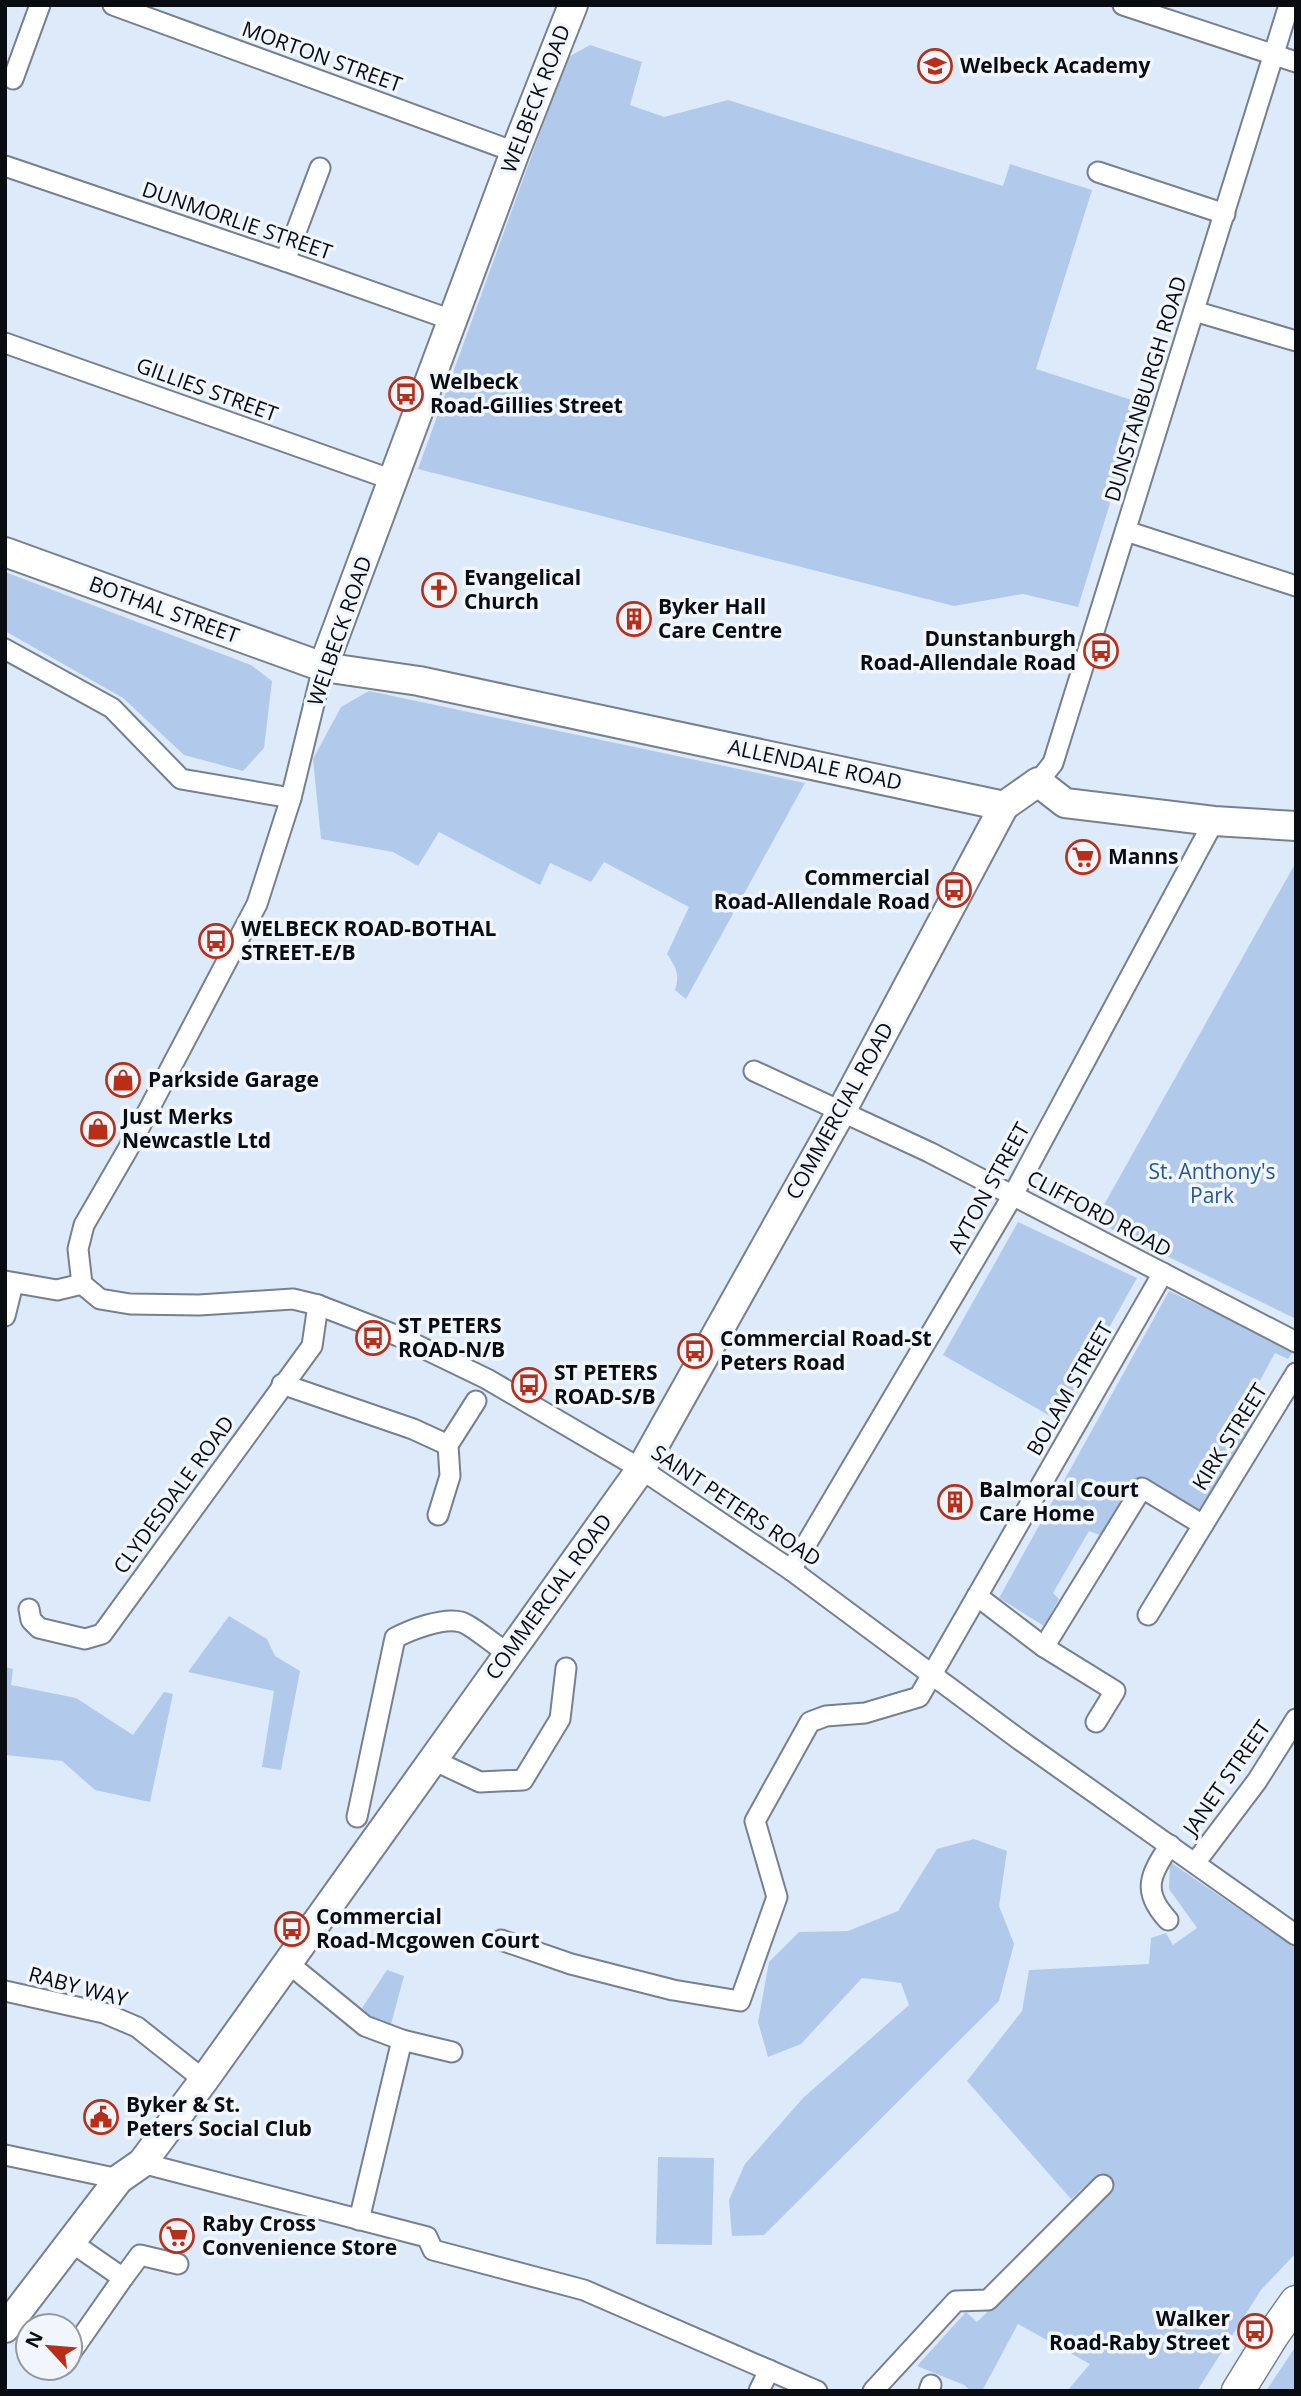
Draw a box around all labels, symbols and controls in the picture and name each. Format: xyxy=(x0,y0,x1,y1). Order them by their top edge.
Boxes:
street label: MORTON STREET xyxy=(238,14,407,98)
street label: WELBECK ROAD xyxy=(494,21,576,177)
school or university icon: Welbeck Academy xyxy=(916,47,954,85)
place label: Welbeck Academy xyxy=(960,51,1150,79)
street label: DUNMORLIE STREET xyxy=(138,174,337,266)
street label: DUNSTANBURGH ROAD xyxy=(1097,273,1193,505)
street label: GILLIES STREET xyxy=(133,351,282,428)
place label: Welbeck Road-Gillies Street xyxy=(430,367,623,419)
bus stop icon: Welbeck Road-Gillies Street xyxy=(387,375,425,413)
street label: WELBECK ROAD xyxy=(300,552,378,709)
place label: Evangelical Church xyxy=(464,563,581,615)
street label: BOTHAL STREET xyxy=(86,569,244,649)
church icon: Evangelical Church xyxy=(420,571,458,609)
place label: Byker Hall Care Centre xyxy=(658,592,782,644)
building icon: Byker Hall Care Centre xyxy=(615,600,653,638)
place label: Dunstanburgh Road-Allendale Road xyxy=(860,624,1076,676)
bus stop icon: Dunstanburgh Road-Allendale Road xyxy=(1082,632,1120,670)
street label: ALLENDALE ROAD xyxy=(726,732,905,796)
supermarket icon: Manns xyxy=(1064,838,1102,876)
place label: Manns xyxy=(1108,842,1179,870)
place label: Commercial Road-Allendale Road xyxy=(714,863,930,915)
bus stop icon: Commercial Road-Allendale Road xyxy=(935,871,973,909)
place label: WELBECK ROAD-BOTHAL STREET-E/B xyxy=(241,914,496,966)
bus stop icon: WELBECK ROAD-BOTHAL STREET-E/B xyxy=(197,922,235,960)
street label: COMMERCIAL ROAD xyxy=(779,1017,900,1204)
shop icon: Parkside Garage xyxy=(104,1061,142,1099)
place label: Parkside Garage xyxy=(148,1065,319,1093)
place label: Just Merks Newcastle Ltd xyxy=(120,1102,271,1154)
shop icon: Just Merks Newcastle Ltd xyxy=(79,1110,117,1148)
street label: AYTON STREET xyxy=(941,1117,1036,1258)
park label: St. Anthony's Park xyxy=(1148,1157,1276,1209)
street label: CLIFFORD ROAD xyxy=(1022,1163,1176,1263)
place label: ST PETERS ROAD-N/B xyxy=(398,1311,505,1363)
street label: BOLAM STREET xyxy=(1020,1316,1119,1460)
bus stop icon: ST PETERS ROAD-N/B xyxy=(354,1319,392,1357)
place label: Commercial Road-St Peters Road xyxy=(720,1324,932,1376)
bus stop icon: Commercial Road-St Peters Road xyxy=(676,1332,714,1370)
place label: ST PETERS ROAD-S/B xyxy=(554,1358,657,1410)
bus stop icon: ST PETERS ROAD-S/B xyxy=(510,1366,548,1404)
street label: KIRK STREET xyxy=(1185,1377,1273,1495)
street label: CLYDESDALE ROAD xyxy=(106,1410,240,1579)
street label: SAINT PETERS ROAD xyxy=(646,1438,827,1572)
place label: Balmoral Court Care Home xyxy=(979,1475,1139,1527)
building icon: Balmoral Court Care Home xyxy=(936,1483,974,1521)
street label: COMMERCIAL ROAD xyxy=(479,1508,618,1685)
street label: JANET STREET xyxy=(1175,1714,1276,1842)
place label: Commercial Road-Mcgowen Court xyxy=(316,1902,540,1954)
bus stop icon: Commercial Road-Mcgowen Court xyxy=(273,1910,311,1948)
street label: RABY WAY xyxy=(26,1959,131,2013)
place label: Byker & St. Peters Social Club xyxy=(126,2090,312,2142)
public building icon: Byker & St. Peters Social Club xyxy=(82,2098,120,2136)
place label: Raby Cross Convenience Store xyxy=(202,2209,397,2261)
supermarket icon: Raby Cross Convenience Store xyxy=(158,2217,196,2255)
place label: Walker Road-Raby Street xyxy=(1049,2304,1230,2356)
north arrow xyxy=(14,2312,84,2382)
bus stop icon: Walker Road-Raby Street xyxy=(1236,2312,1274,2350)
text: N xyxy=(19,2327,49,2352)

